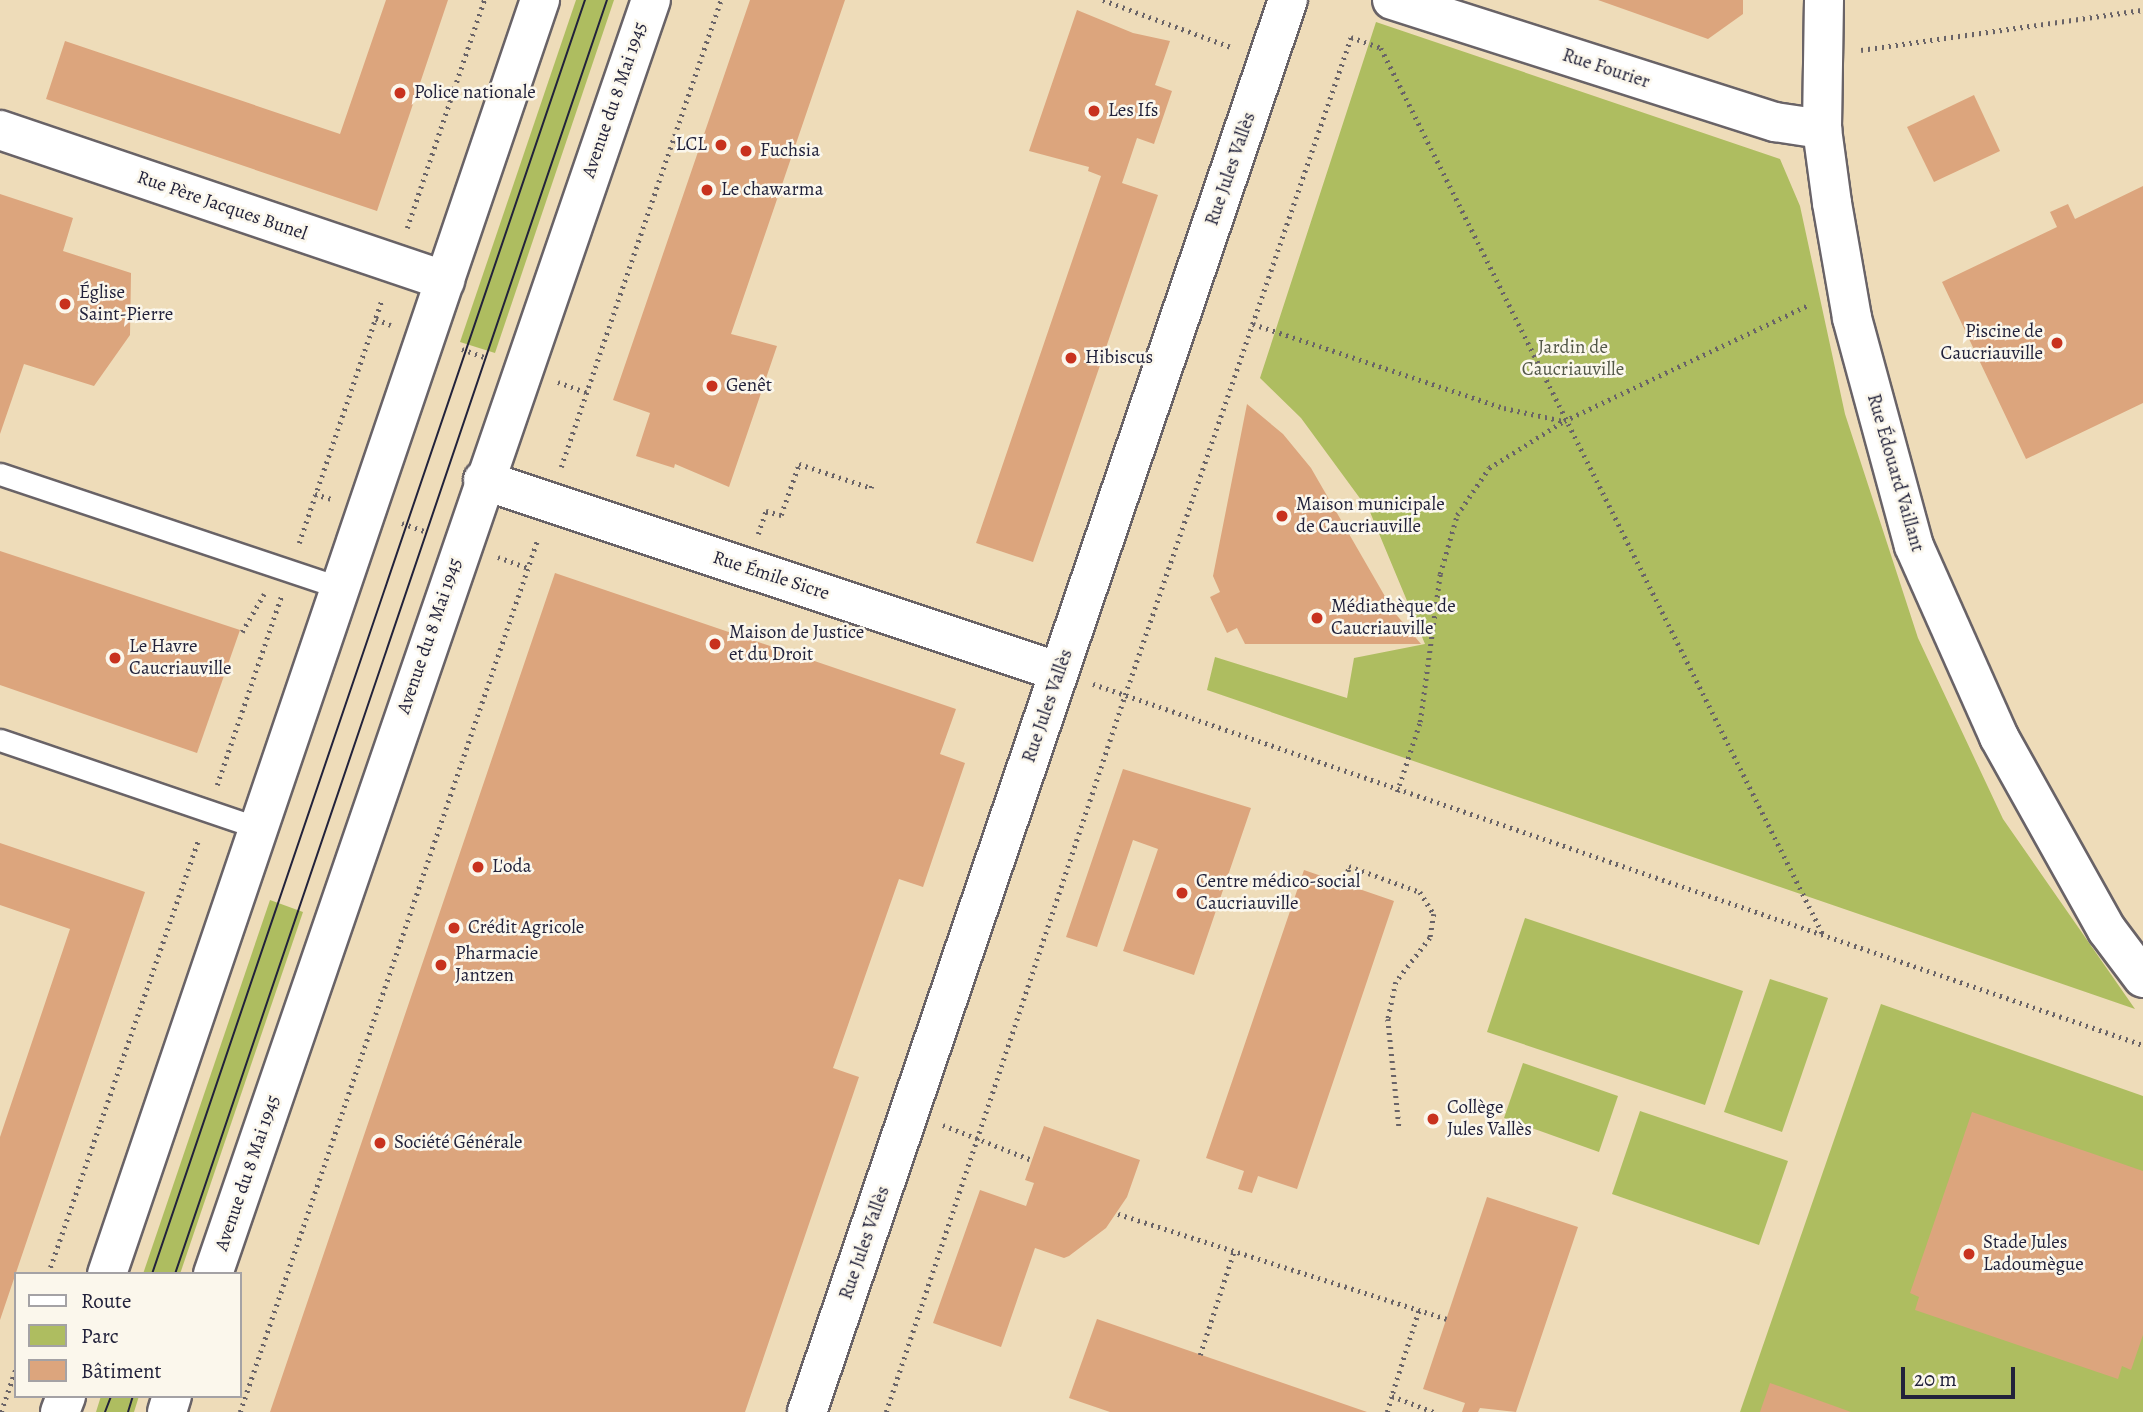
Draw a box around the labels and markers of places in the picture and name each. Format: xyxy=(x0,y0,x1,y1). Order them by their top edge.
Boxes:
place label: Police nationale xyxy=(414,82,536,104)
marker: Police nationale xyxy=(392,85,408,101)
place label: Les Ifs xyxy=(1108,100,1158,122)
marker: Les Ifs xyxy=(1086,103,1102,119)
place label: LCL xyxy=(676,134,707,156)
marker: LCL xyxy=(713,137,729,153)
place label: Fuchsia xyxy=(760,140,820,162)
marker: Fuchsia xyxy=(738,143,754,159)
place label: Le chawarma xyxy=(721,179,823,201)
marker: Le chawarma xyxy=(699,182,715,198)
place label: Église Saint-Pierre xyxy=(79,282,173,326)
marker: Église Saint-Pierre xyxy=(57,296,73,312)
place label: Piscine de Caucriauville xyxy=(1941,321,2043,365)
marker: Piscine de Caucriauville xyxy=(2049,335,2065,351)
place label: Hibiscus xyxy=(1085,347,1153,369)
marker: Hibiscus xyxy=(1063,350,1079,366)
place label: Genêt xyxy=(726,375,772,397)
marker: Genêt xyxy=(704,378,720,394)
place label: Maison municipale de Caucriauville xyxy=(1296,494,1445,538)
marker: Maison municipale de Caucriauville xyxy=(1274,508,1290,524)
place label: Médiathèque de Caucriauville xyxy=(1331,596,1456,640)
marker: Médiathèque de Caucriauville xyxy=(1309,610,1325,626)
place label: Maison de Justice et du Droit xyxy=(729,622,864,666)
place label: Le Havre Caucriauville xyxy=(129,636,231,680)
marker: Maison de Justice et du Droit xyxy=(707,636,723,652)
marker: Le Havre Caucriauville xyxy=(107,650,123,666)
place label: L'oda xyxy=(492,856,532,878)
marker: L'oda xyxy=(470,859,486,875)
place label: Centre médico-social Caucriauville xyxy=(1196,871,1360,915)
marker: Centre médico-social Caucriauville xyxy=(1174,885,1190,901)
place label: Crédit Agricole xyxy=(468,917,584,939)
marker: Crédit Agricole xyxy=(446,920,462,936)
place label: Pharmacie Jantzen xyxy=(455,943,538,987)
marker: Pharmacie Jantzen xyxy=(433,957,449,973)
place label: Collège Jules Vallès xyxy=(1447,1097,1532,1141)
marker: Collège Jules Vallès xyxy=(1425,1111,1441,1127)
place label: Société Générale xyxy=(394,1132,522,1154)
marker: Société Générale xyxy=(372,1135,388,1151)
place label: Stade Jules Ladoumègue xyxy=(1983,1232,2084,1276)
marker: Stade Jules Ladoumègue xyxy=(1961,1246,1977,1262)

